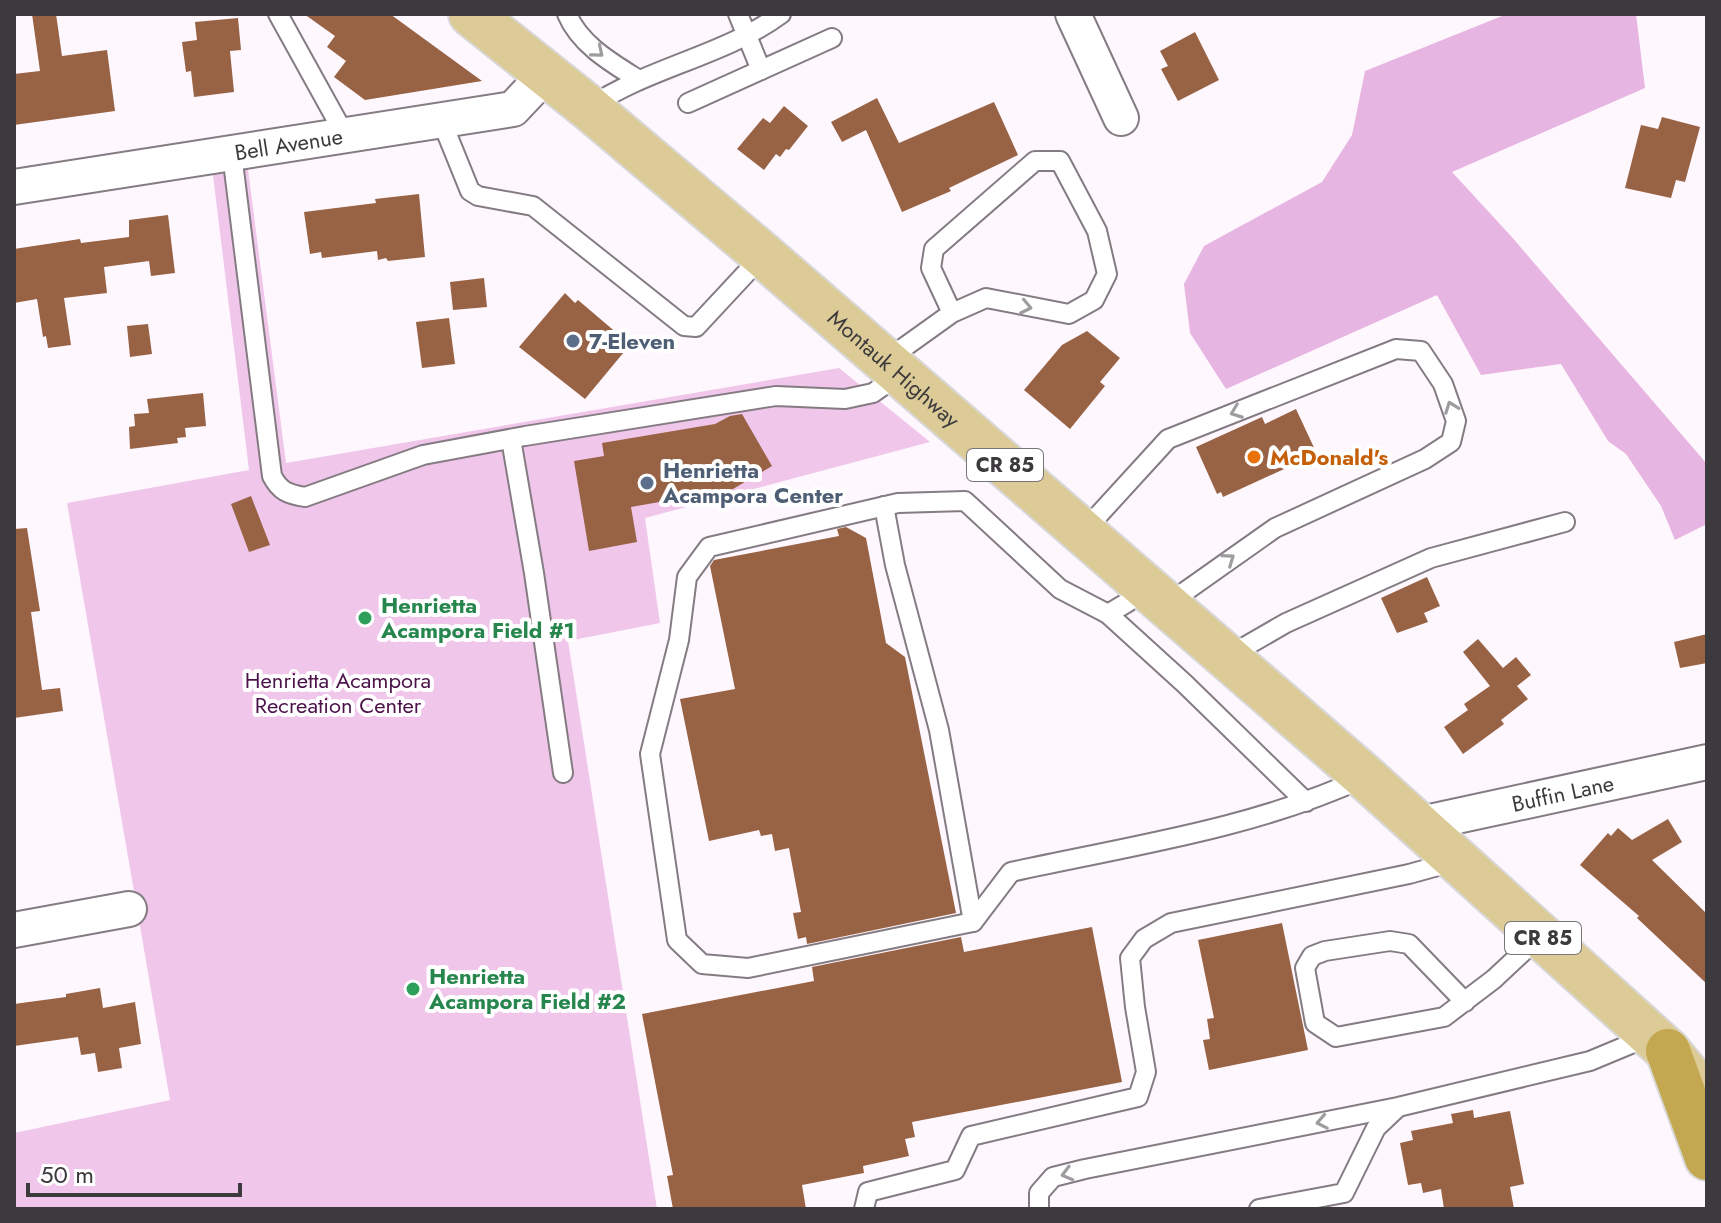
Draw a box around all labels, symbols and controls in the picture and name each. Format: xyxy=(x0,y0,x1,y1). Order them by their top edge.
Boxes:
one-way arrow xyxy=(589,42,603,57)
street label: Bell Avenue xyxy=(232,120,345,168)
one-way arrow xyxy=(1019,298,1032,315)
street label: Montauk Highway xyxy=(821,302,967,435)
place label: 7-Eleven xyxy=(589,325,675,357)
marker: 7-Eleven xyxy=(564,332,582,350)
one-way arrow xyxy=(1444,401,1461,415)
one-way arrow xyxy=(1230,402,1244,419)
place label: McDonald's xyxy=(1270,441,1388,473)
marker: McDonald's xyxy=(1245,448,1263,466)
road number: CR 85 xyxy=(967,449,1043,481)
place label: Henrietta Acampora Center xyxy=(662,454,843,511)
marker: Henrietta Acampora Center xyxy=(638,474,656,492)
one-way arrow xyxy=(1221,554,1235,569)
place label: Henrietta Acampora Field #1 xyxy=(380,589,575,646)
marker: Henrietta Acampora Field #1 xyxy=(356,609,374,627)
park label: Henrietta Acampora Recreation Center xyxy=(245,664,431,721)
street label: Buffin Lane xyxy=(1509,767,1617,820)
road number: CR 85 xyxy=(1505,922,1581,954)
place label: Henrietta Acampora Field #2 xyxy=(428,960,626,1017)
marker: Henrietta Acampora Field #2 xyxy=(404,980,422,998)
one-way arrow xyxy=(1315,1113,1329,1130)
scale bar xyxy=(28,1147,240,1197)
text: 50 m xyxy=(40,1157,94,1192)
one-way arrow xyxy=(1060,1164,1074,1181)

